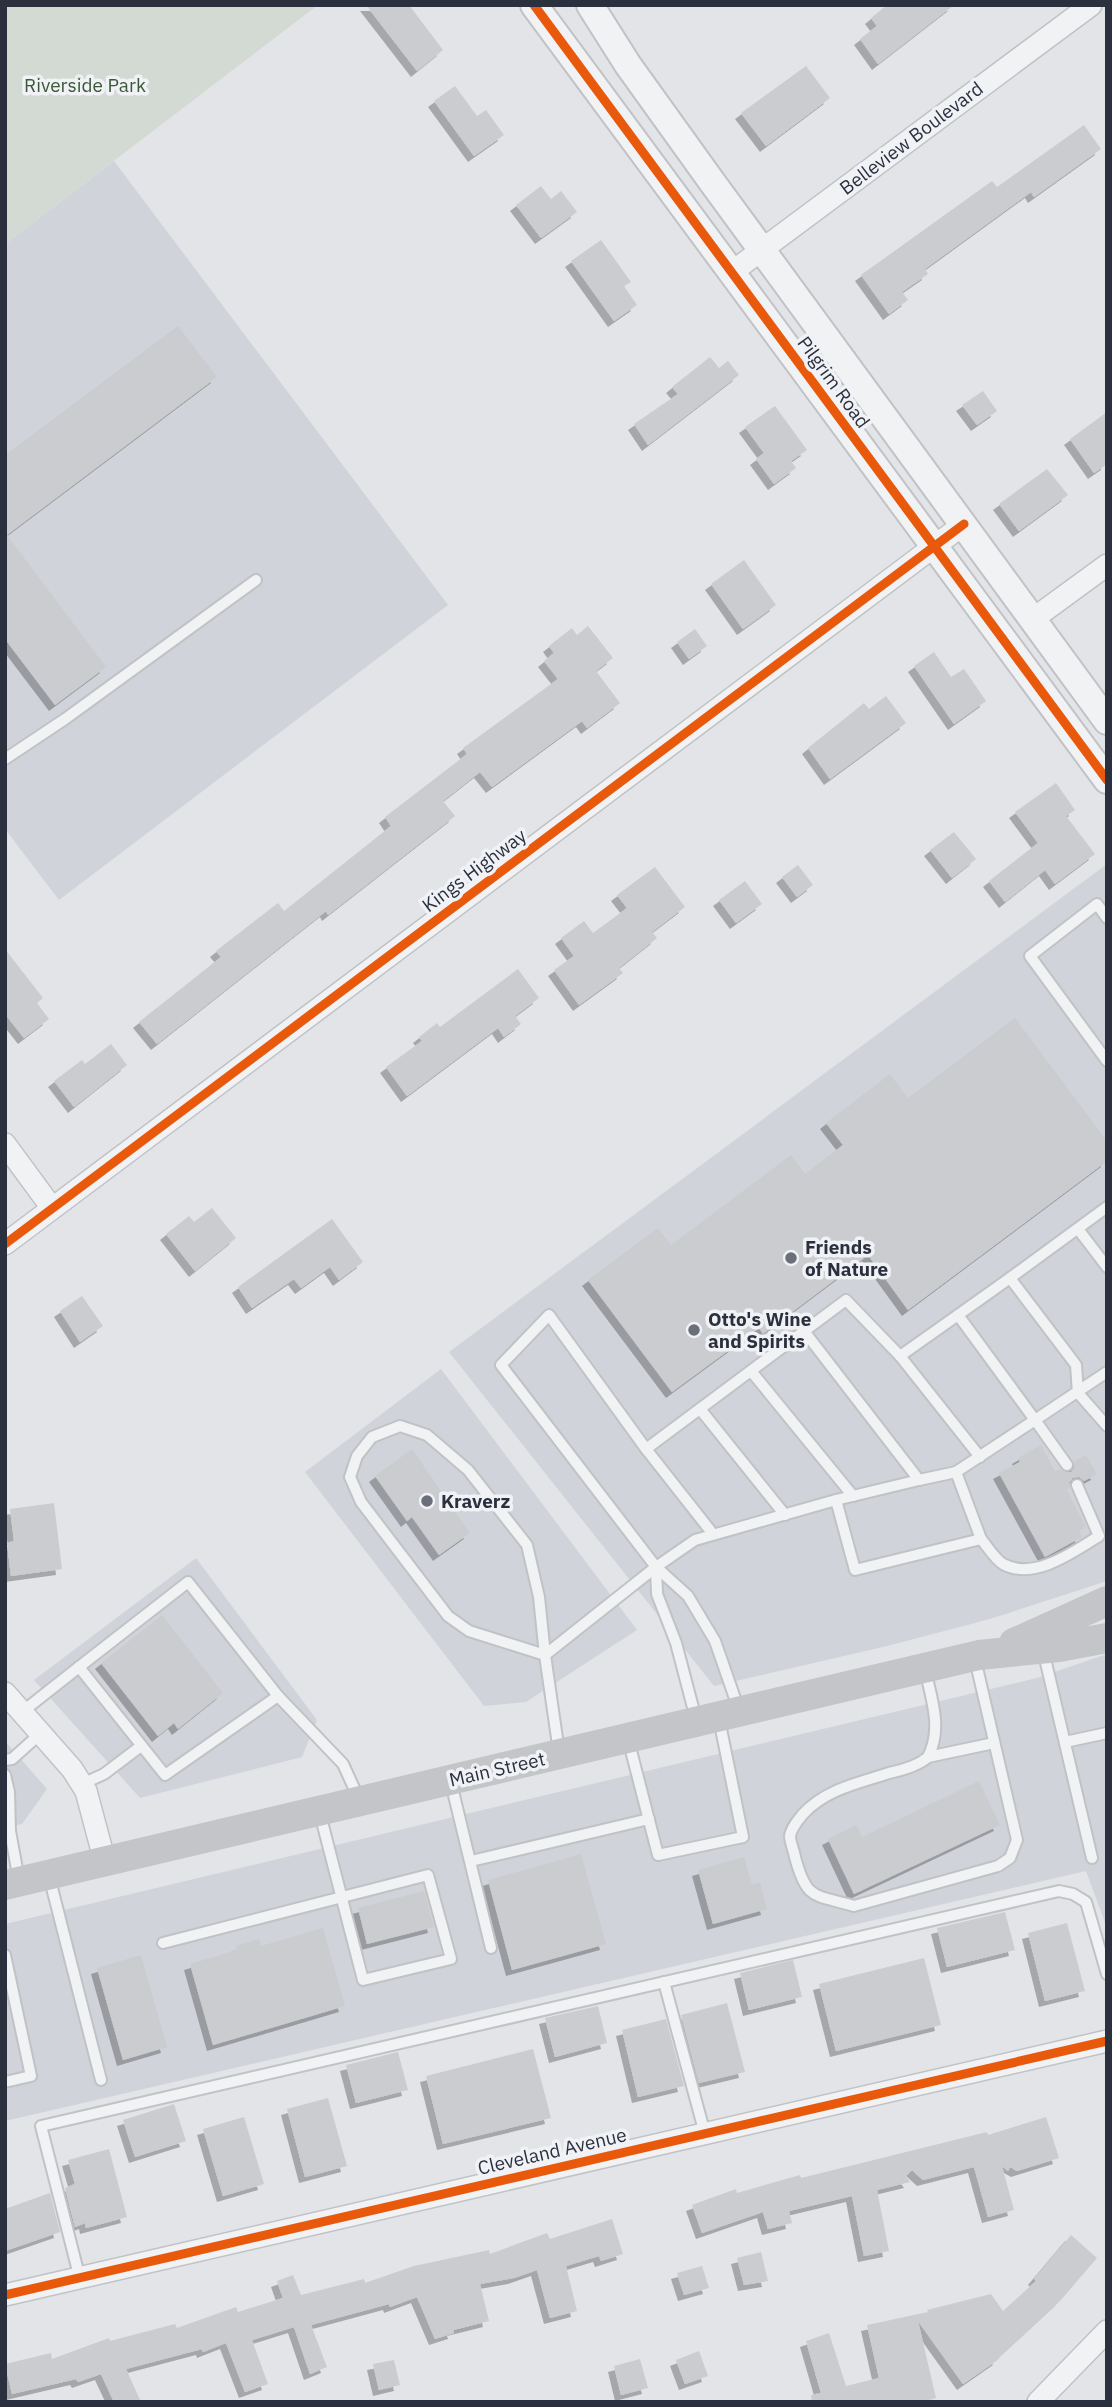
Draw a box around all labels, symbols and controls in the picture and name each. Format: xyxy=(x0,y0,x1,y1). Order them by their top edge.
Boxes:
park label: Riverside Park xyxy=(24,73,146,97)
street label: Belleview Boulevard xyxy=(835,76,987,200)
street label: Pilgrim Road xyxy=(793,331,875,433)
street label: Kings Highway xyxy=(417,823,531,917)
place label: Friends of Nature xyxy=(805,1235,888,1281)
marker: Friends of Nature xyxy=(783,1250,799,1266)
place label: Otto's Wine and Spirits xyxy=(708,1307,811,1353)
marker: Otto's Wine and Spirits xyxy=(686,1322,702,1338)
place label: Kraverz xyxy=(441,1489,510,1513)
marker: Kraverz xyxy=(419,1493,435,1509)
street label: Main Street xyxy=(447,1746,547,1792)
street label: Cleveland Avenue xyxy=(475,2122,629,2180)

